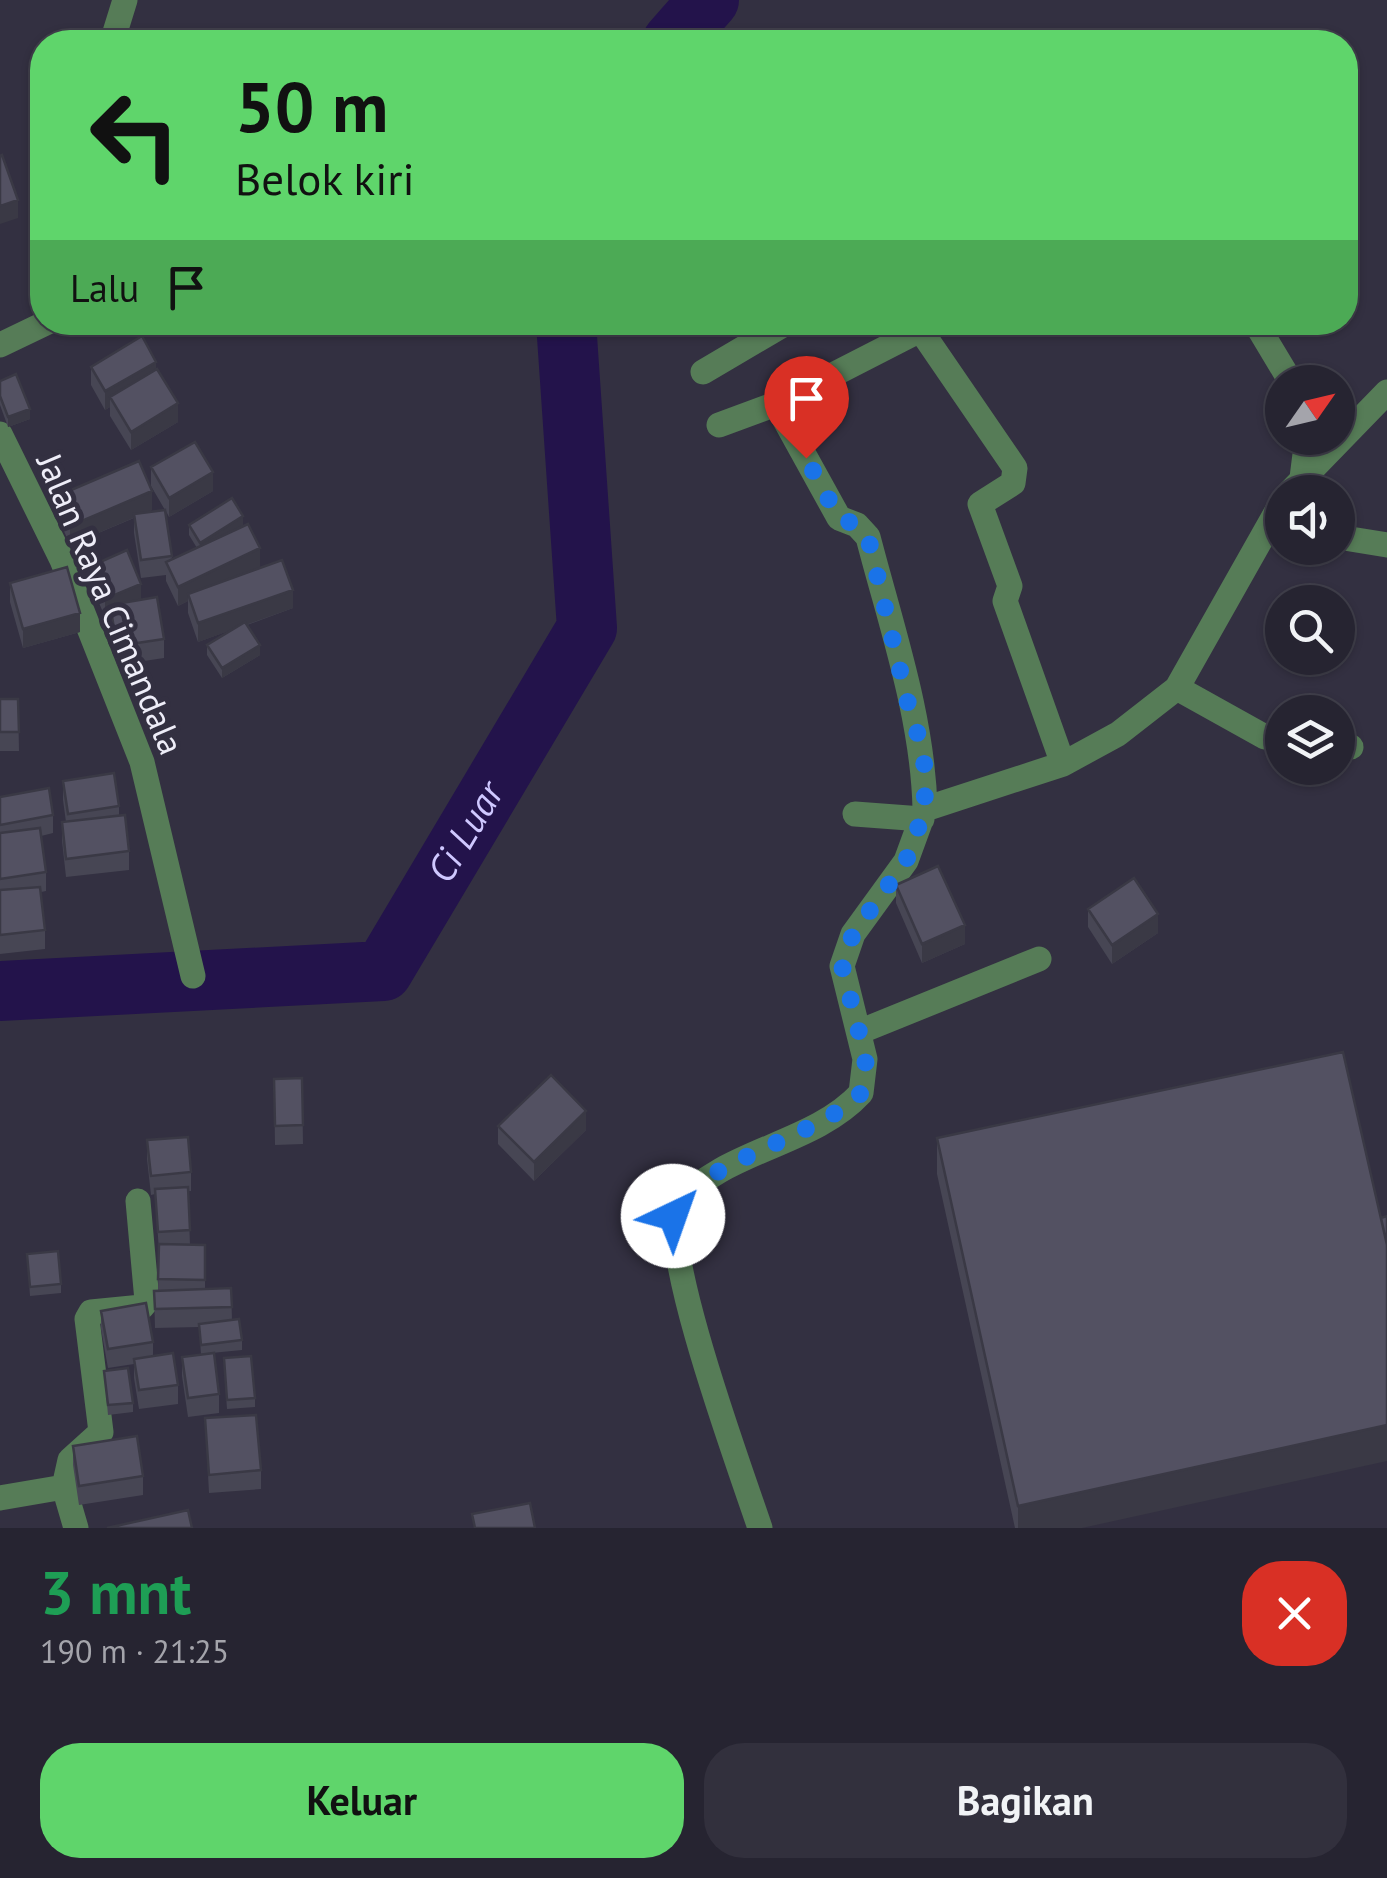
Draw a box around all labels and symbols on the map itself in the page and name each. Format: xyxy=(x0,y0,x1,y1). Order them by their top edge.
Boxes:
pin xyxy=(764,356,849,459)
north arrow xyxy=(1265,365,1355,455)
street label: Jalan Raya Cimandala xyxy=(26,444,195,761)
water label: Ci Luar xyxy=(415,770,514,891)
position arrow xyxy=(621,1164,725,1268)

